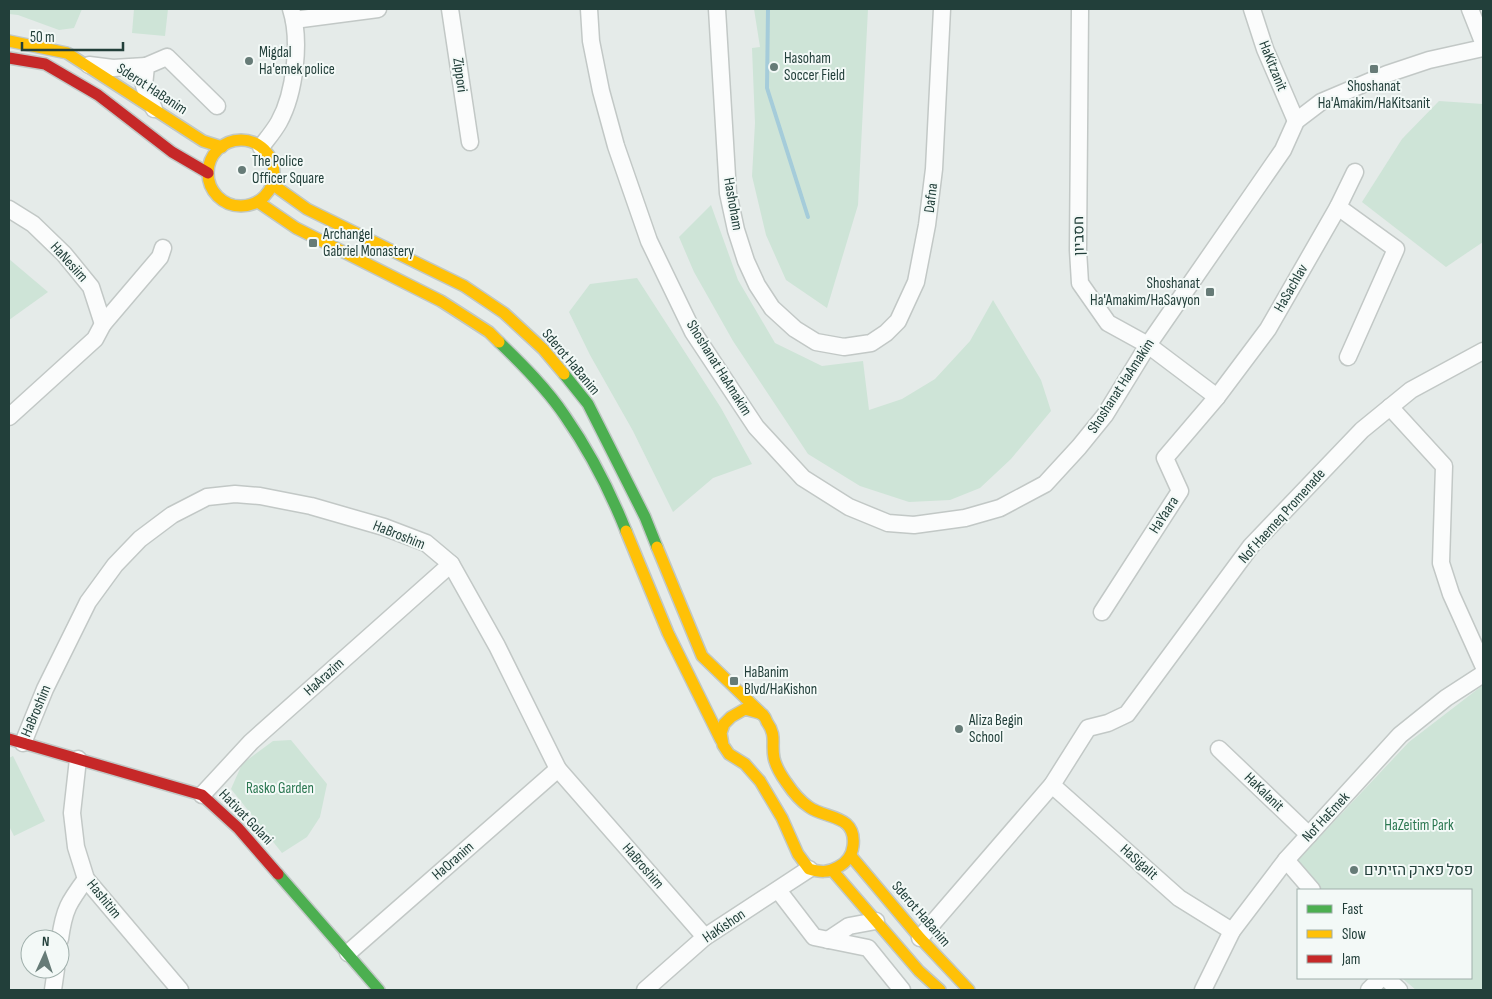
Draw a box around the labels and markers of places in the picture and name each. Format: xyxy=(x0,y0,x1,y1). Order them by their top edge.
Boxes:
place label: Migdal Ha'emek police xyxy=(259,43,335,79)
place label: Hasoham Soccer Field xyxy=(784,49,845,85)
marker: Migdal Ha'emek police xyxy=(243,55,255,67)
marker: Hasoham Soccer Field xyxy=(768,61,780,73)
marker: Shoshanat Ha'Amakim/HaKitsanit xyxy=(1368,63,1380,75)
place label: Shoshanat Ha'Amakim/HaKitsanit xyxy=(1318,77,1431,113)
place label: The Police Officer Square xyxy=(252,152,324,188)
marker: The Police Officer Square xyxy=(236,164,248,176)
place label: Archangel Gabriel Monastery xyxy=(322,225,414,261)
marker: Archangel Gabriel Monastery xyxy=(307,237,319,249)
place label: Shoshanat Ha'Amakim/HaSavyon xyxy=(1090,274,1200,310)
marker: Shoshanat Ha'Amakim/HaSavyon xyxy=(1204,286,1216,298)
place label: HaBanim Blvd/HaKishon xyxy=(744,663,817,699)
marker: HaBanim Blvd/HaKishon xyxy=(728,675,740,687)
place label: Aliza Begin School xyxy=(968,711,1023,747)
marker: Aliza Begin School xyxy=(953,723,965,735)
place label: פסל פארק הזיתים xyxy=(1364,861,1473,880)
marker: פסל פארק הזיתים xyxy=(1348,864,1360,876)

